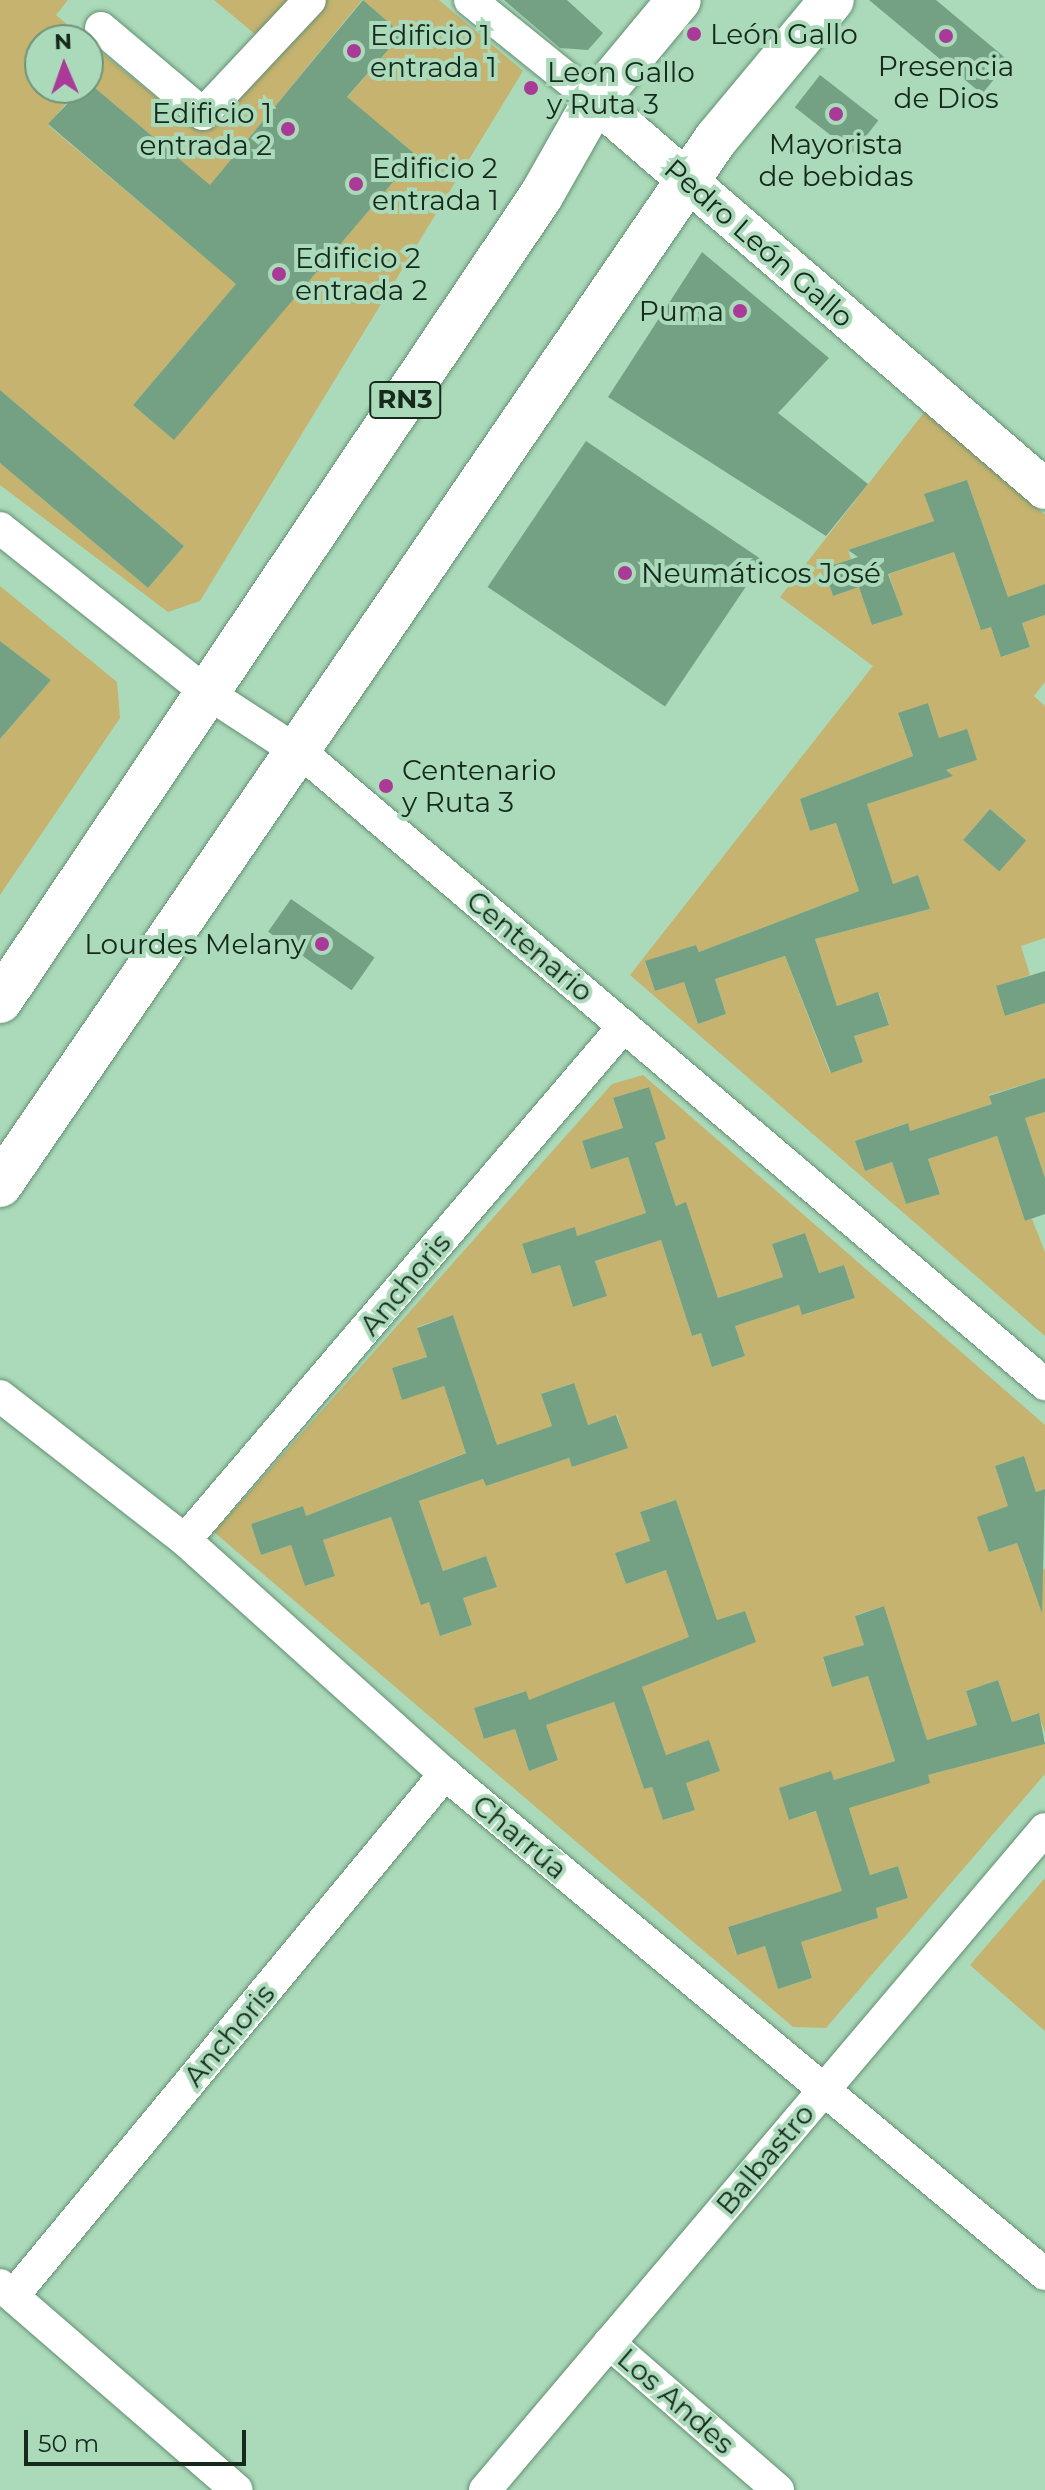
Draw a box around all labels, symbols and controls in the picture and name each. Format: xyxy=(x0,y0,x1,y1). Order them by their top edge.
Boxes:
place label: León Gallo xyxy=(710,17,858,51)
place label: Edificio 1 entrada 1 xyxy=(370,18,497,84)
north arrow xyxy=(24,24,104,104)
marker: León Gallo xyxy=(685,25,703,43)
marker: Presencia de Dios xyxy=(937,27,955,45)
text: N xyxy=(54,28,73,55)
marker: Edificio 1 entrada 1 xyxy=(345,42,363,60)
place label: Presencia de Dios xyxy=(878,49,1014,115)
place label: Leon Gallo y Ruta 3 xyxy=(547,55,695,121)
marker: Leon Gallo y Ruta 3 xyxy=(522,79,540,97)
place label: Edificio 1 entrada 2 xyxy=(139,96,272,162)
marker: Mayorista de bebidas xyxy=(827,105,845,123)
marker: Edificio 1 entrada 2 xyxy=(279,120,297,138)
place label: Mayorista de bebidas xyxy=(759,127,913,193)
place label: Edificio 2 entrada 1 xyxy=(372,151,499,217)
street label: Pedro León Gallo xyxy=(658,152,860,334)
marker: Edificio 2 entrada 1 xyxy=(347,175,365,193)
place label: Edificio 2 entrada 2 xyxy=(295,241,428,307)
marker: Edificio 2 entrada 2 xyxy=(270,265,288,283)
place label: Puma xyxy=(639,294,724,328)
marker: Puma xyxy=(731,302,749,320)
road number: RN3 xyxy=(369,378,441,422)
place label: Neumáticos José xyxy=(641,556,881,590)
marker: Neumáticos José xyxy=(616,564,634,582)
place label: Centenario y Ruta 3 xyxy=(402,753,556,819)
marker: Centenario y Ruta 3 xyxy=(377,777,395,795)
street label: Centenario xyxy=(460,884,600,1008)
place label: Lourdes Melany xyxy=(84,927,306,961)
marker: Lourdes Melany xyxy=(313,935,331,953)
street label: Anchoris xyxy=(353,1226,457,1342)
street label: Charrúa xyxy=(466,1788,574,1886)
street label: Anchoris xyxy=(177,1977,281,2093)
street label: Balbastro xyxy=(709,2097,821,2221)
street label: Los Andes xyxy=(611,2341,741,2461)
scale bar xyxy=(28,2414,250,2464)
text: 50 m xyxy=(38,2429,99,2458)

